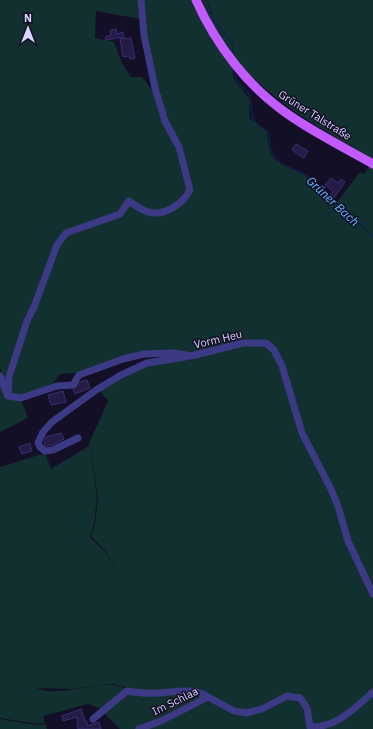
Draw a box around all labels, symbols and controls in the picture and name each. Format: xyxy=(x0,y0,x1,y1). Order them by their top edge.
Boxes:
north arrow xyxy=(8,8,48,48)
text: N xyxy=(24,11,32,25)
street label: Grüner Talstraße xyxy=(276,87,354,143)
water label: Grüner Bach xyxy=(304,173,362,229)
street label: Vorm Heu xyxy=(193,327,243,351)
street label: Im Schlaa xyxy=(150,684,200,718)

